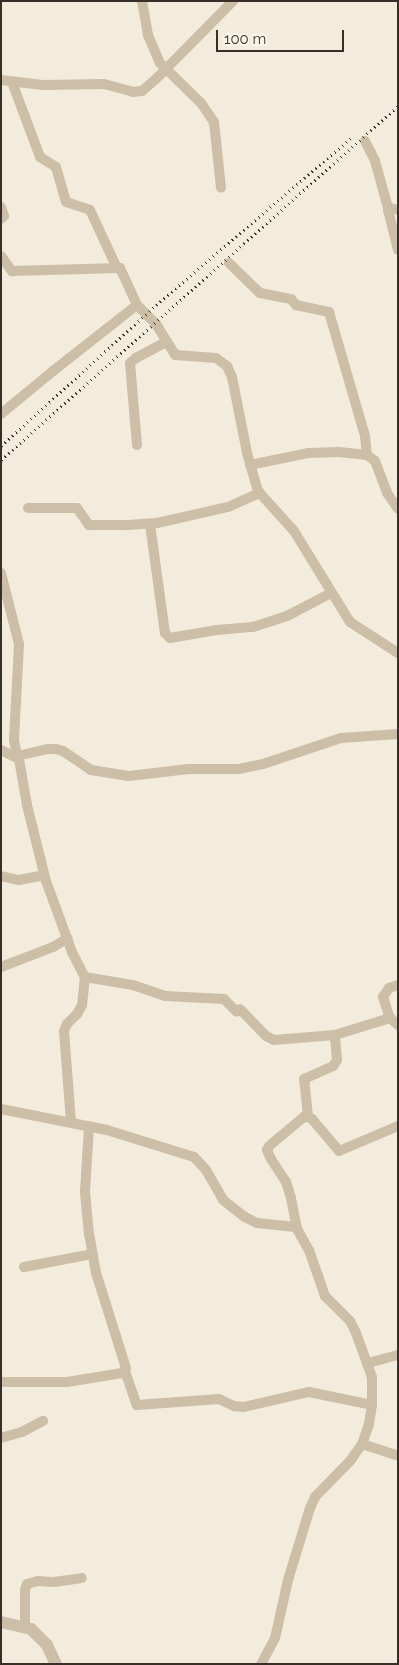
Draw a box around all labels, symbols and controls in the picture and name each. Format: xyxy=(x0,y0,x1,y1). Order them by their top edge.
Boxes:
scale bar xyxy=(219,20,346,52)
text: 100 m xyxy=(224,30,266,48)

